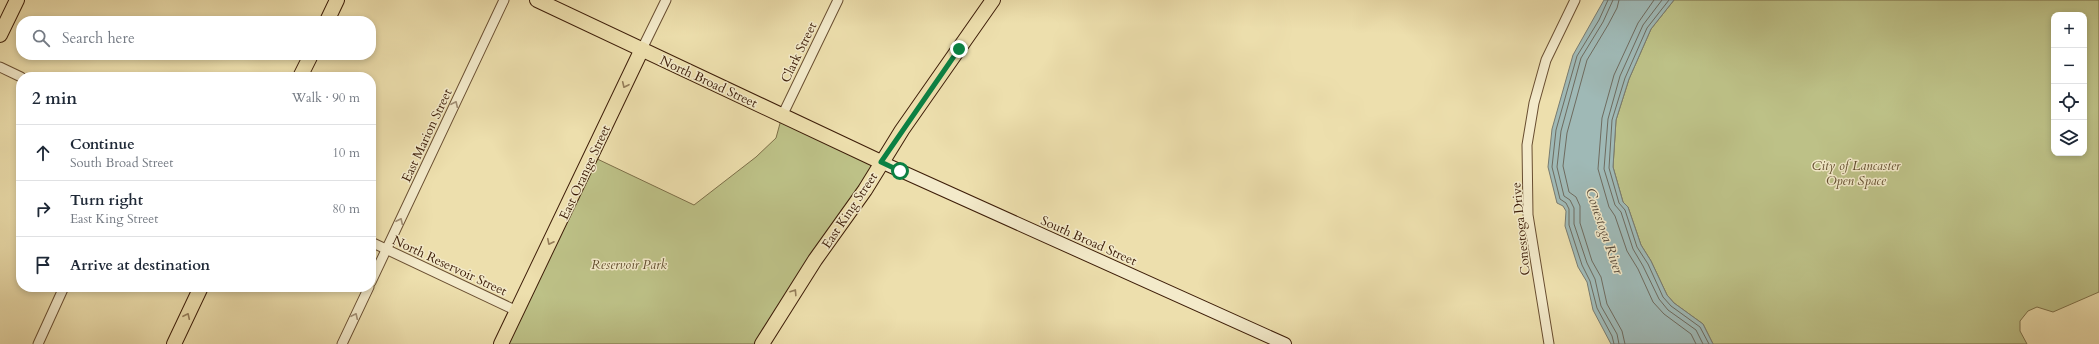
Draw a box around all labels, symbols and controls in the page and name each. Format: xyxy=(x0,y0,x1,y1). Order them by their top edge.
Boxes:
map controls xyxy=(2051,12,2087,156)
button: + xyxy=(2051,12,2087,48)
search box xyxy=(16,16,376,60)
street label: Clark Street xyxy=(776,19,821,86)
icon: search xyxy=(30,27,52,49)
text: Search here xyxy=(62,28,135,48)
route end xyxy=(950,40,968,58)
button: − xyxy=(2051,48,2087,84)
street label: North Broad Street xyxy=(657,51,760,112)
one-way arrow xyxy=(622,80,630,88)
button: locate xyxy=(2051,84,2087,120)
street label: East Marion Street xyxy=(397,86,456,185)
text: 2 min xyxy=(32,87,77,110)
text: Walk · 90 m xyxy=(292,89,360,107)
one-way arrow xyxy=(450,100,458,108)
button: layers xyxy=(2051,120,2087,156)
street label: East Orange Street xyxy=(555,122,615,223)
text: Continue xyxy=(70,134,135,154)
icon: ahead xyxy=(32,142,54,164)
text: 10 m xyxy=(332,144,360,162)
text: South Broad Street xyxy=(70,154,173,172)
park label: City of Lancaster Open Space xyxy=(1812,157,1901,190)
route start xyxy=(891,162,909,180)
street label: East King Street xyxy=(818,169,882,252)
street label: Conestoga Drive xyxy=(1507,181,1535,276)
water label: Conestoga River xyxy=(1581,186,1628,277)
text: Turn right xyxy=(70,190,143,210)
icon: right xyxy=(32,198,54,220)
text: 80 m xyxy=(332,200,360,218)
text: East King Street xyxy=(70,210,158,228)
street label: South Broad Street xyxy=(1038,212,1139,270)
one-way arrow xyxy=(395,218,403,225)
street label: North Reservoir Street xyxy=(389,231,510,300)
one-way arrow xyxy=(547,238,555,245)
icon: arrive xyxy=(32,254,54,276)
text: Arrive at destination xyxy=(70,255,210,275)
park label: Reservoir Park xyxy=(591,256,667,274)
one-way arrow xyxy=(789,289,796,296)
one-way arrow xyxy=(182,312,190,320)
one-way arrow xyxy=(350,312,358,320)

